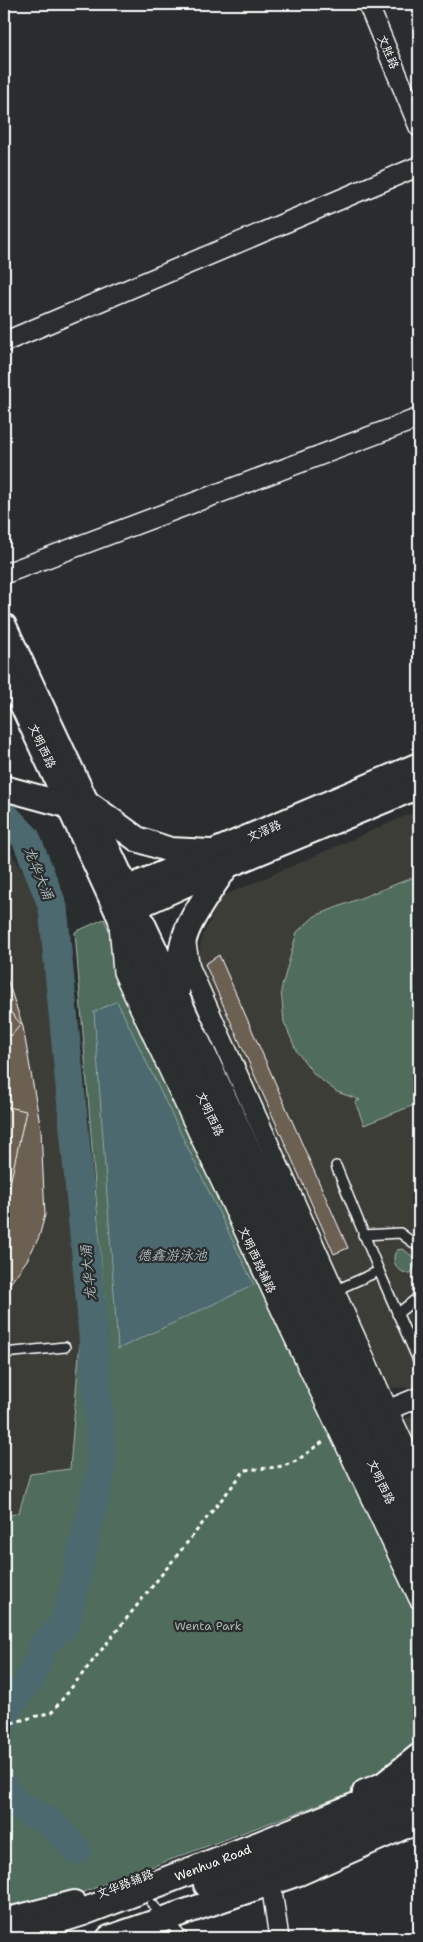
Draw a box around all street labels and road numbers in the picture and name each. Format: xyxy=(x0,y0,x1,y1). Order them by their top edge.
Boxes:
street label: 文胜路 xyxy=(374,32,402,72)
street label: 文明西路 xyxy=(25,721,59,771)
street label: 文滘路 xyxy=(244,817,284,845)
street label: 文明西路 xyxy=(193,1089,227,1139)
street label: 文明西路辅路 xyxy=(235,1224,279,1296)
street label: 文明西路 xyxy=(364,1457,398,1507)
street label: Wenhua Road xyxy=(172,1841,254,1885)
street label: 文华路辅路 xyxy=(94,1866,156,1902)

